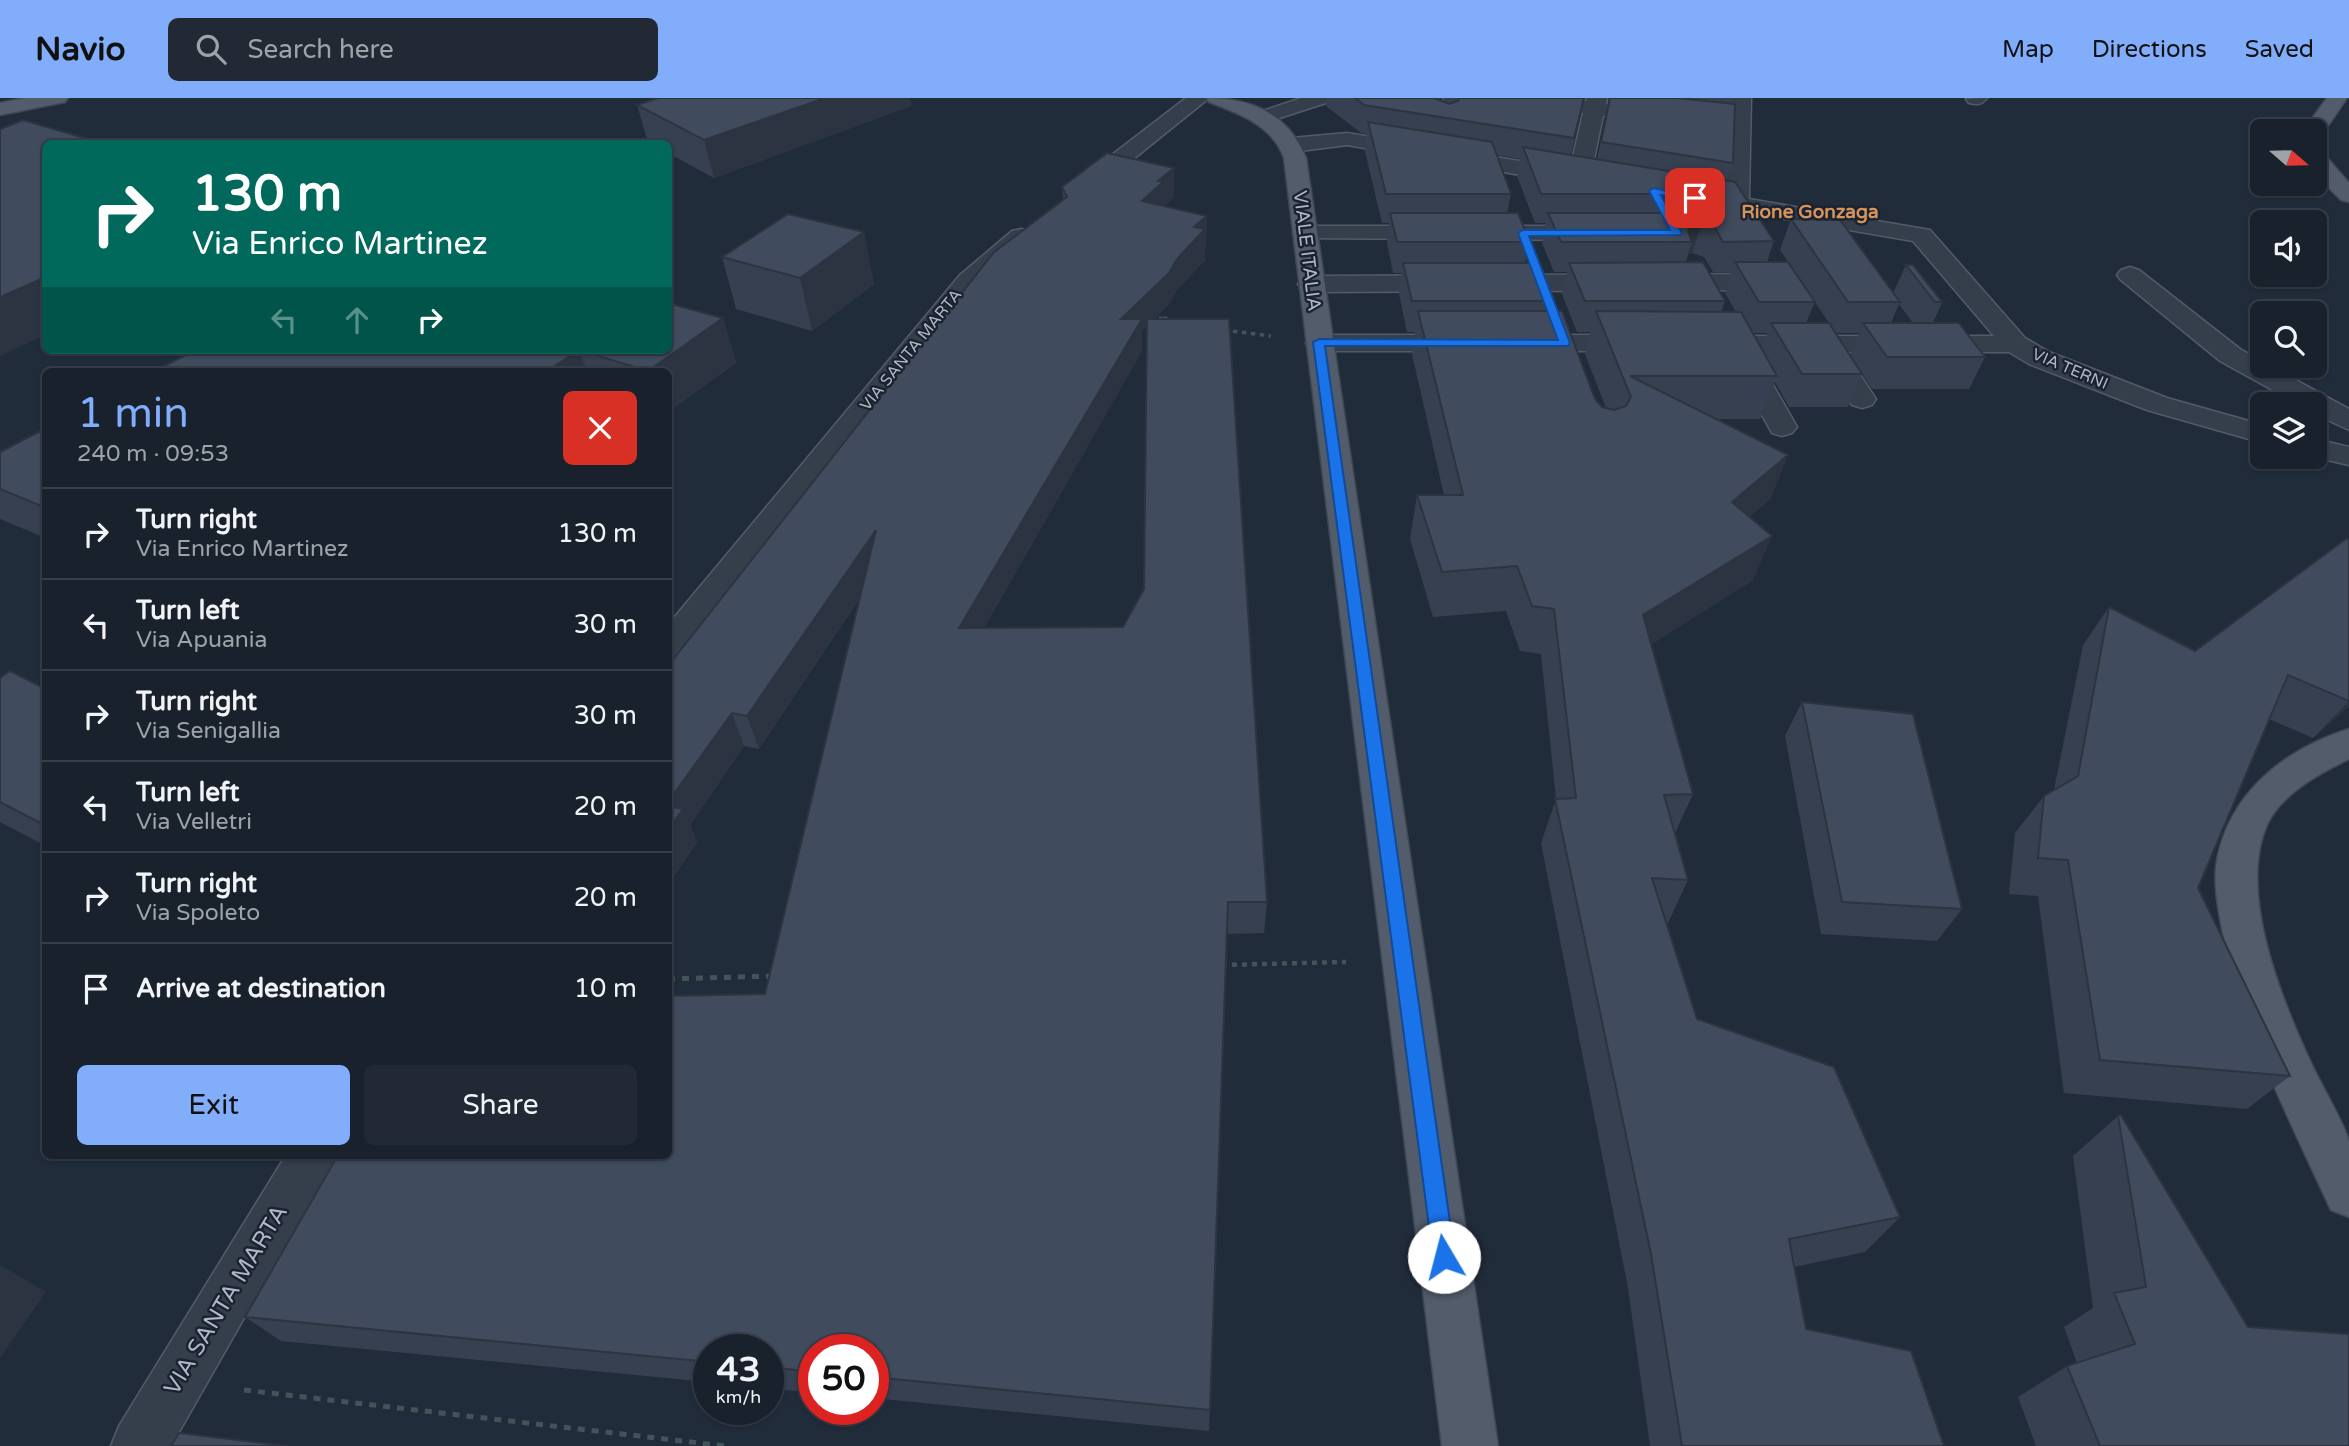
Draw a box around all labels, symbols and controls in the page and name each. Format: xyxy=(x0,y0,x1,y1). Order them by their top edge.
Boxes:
search box xyxy=(168,18,658,81)
text: Navio xyxy=(35,30,126,69)
icon: search xyxy=(192,30,230,68)
text: Search here xyxy=(248,34,394,65)
text: Map xyxy=(2002,35,2054,64)
text: Directions xyxy=(2092,35,2207,64)
text: Saved xyxy=(2245,35,2314,64)
north arrow xyxy=(2250,119,2328,196)
map controls xyxy=(2250,119,2327,469)
text: 130 m xyxy=(192,165,342,224)
icon: right xyxy=(77,168,168,259)
pin xyxy=(1665,168,1725,228)
icon: arrive xyxy=(1676,179,1714,217)
street label: VIALE ITALIA xyxy=(1289,189,1325,313)
district label: Rione Gonzaga xyxy=(1741,201,1879,224)
button: sound xyxy=(2250,210,2327,287)
text: Via Enrico Martinez xyxy=(192,225,488,263)
street label: VIA SANTA MARTA xyxy=(856,285,966,415)
icon: left xyxy=(265,301,303,339)
icon: ahead xyxy=(338,301,376,339)
icon: right xyxy=(411,301,449,339)
button: search xyxy=(2250,301,2327,378)
street label: VIA TERNI xyxy=(2029,344,2111,394)
text: 1 min xyxy=(77,388,189,439)
button: close xyxy=(563,391,637,465)
button: layers xyxy=(2250,392,2327,469)
text: 240 m · 09:53 xyxy=(77,440,229,468)
text: Turn right xyxy=(136,504,257,535)
icon: right xyxy=(77,515,115,553)
text: 130 m xyxy=(557,518,637,549)
text: Via Enrico Martinez xyxy=(136,535,349,563)
text: Turn left xyxy=(136,595,239,626)
icon: left xyxy=(77,606,115,644)
text: 30 m xyxy=(574,609,637,640)
text: Via Apuania xyxy=(136,626,268,654)
text: Turn right xyxy=(136,686,257,717)
icon: right xyxy=(77,697,115,735)
text: 30 m xyxy=(574,700,637,731)
text: Via Senigallia xyxy=(136,717,281,745)
text: Turn left xyxy=(136,777,239,808)
icon: left xyxy=(77,788,115,826)
text: 20 m xyxy=(574,791,637,822)
text: Via Velletri xyxy=(136,808,252,836)
text: Turn right xyxy=(136,868,257,899)
icon: right xyxy=(77,879,115,917)
text: 20 m xyxy=(574,882,637,913)
text: Via Spoleto xyxy=(136,899,260,927)
icon: arrive xyxy=(77,970,115,1008)
text: Arrive at destination xyxy=(136,973,386,1004)
text: 10 m xyxy=(574,973,637,1004)
button: Exit xyxy=(77,1065,350,1145)
button: Share xyxy=(364,1065,637,1145)
street label: VIA SANTA MARTA xyxy=(158,1200,294,1400)
position arrow xyxy=(1407,1220,1481,1294)
speed limit sign: 50 xyxy=(798,1334,889,1425)
text: 43 xyxy=(717,1349,760,1391)
text: km/h xyxy=(716,1386,761,1408)

